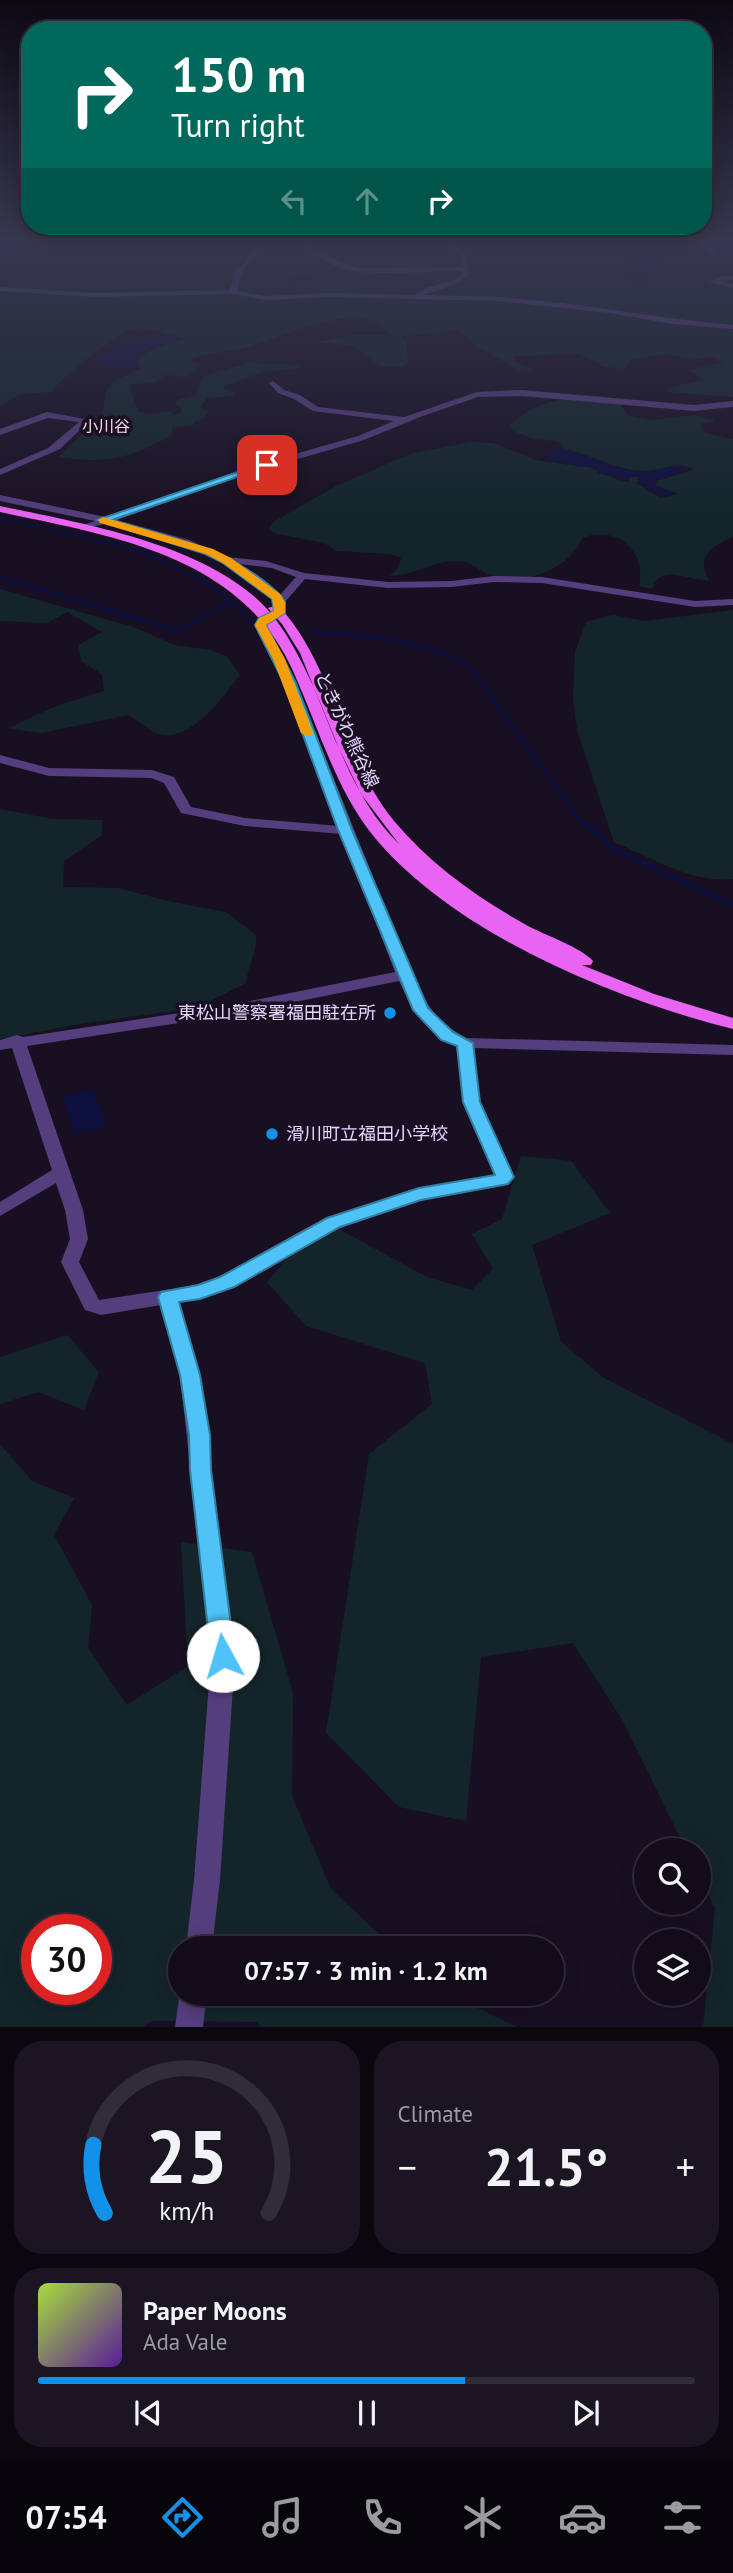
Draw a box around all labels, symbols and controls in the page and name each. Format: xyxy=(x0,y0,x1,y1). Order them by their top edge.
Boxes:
text: 150 m xyxy=(171,42,306,106)
icon: right xyxy=(56,49,147,140)
text: Turn right xyxy=(171,104,305,146)
icon: left xyxy=(275,182,313,220)
icon: ahead xyxy=(348,182,386,220)
icon: right xyxy=(421,182,459,220)
district label: 小川谷 xyxy=(82,416,130,436)
pin xyxy=(237,435,297,495)
icon: arrive xyxy=(248,446,286,484)
street label: ときがわ熊谷線 xyxy=(310,668,385,792)
place label: 東松山警察署福田駐在所 xyxy=(178,1001,376,1024)
marker: 東松山警察署福田駐在所 xyxy=(382,1005,398,1021)
place label: 滑川町立福田小学校 xyxy=(286,1122,448,1145)
marker: 滑川町立福田小学校 xyxy=(264,1126,280,1142)
position arrow xyxy=(186,1619,260,1693)
map controls xyxy=(634,1838,711,2006)
button: search xyxy=(634,1838,711,1915)
speed limit sign: 30 xyxy=(21,1914,112,2005)
button: layers xyxy=(634,1929,711,2006)
text: 07:57 · 3 min · 1.2 km xyxy=(244,1954,488,1987)
text: Climate xyxy=(398,2099,473,2128)
text: 25 xyxy=(145,2110,228,2204)
text: 21.5° xyxy=(484,2133,608,2200)
text: − xyxy=(398,2142,417,2191)
text: + xyxy=(676,2142,695,2191)
text: km/h xyxy=(159,2195,214,2227)
text: Paper Moons xyxy=(143,2294,287,2327)
text: Ada Vale xyxy=(143,2327,227,2356)
icon: previous xyxy=(129,2394,167,2432)
icon: pause xyxy=(348,2394,386,2432)
icon: next xyxy=(567,2394,605,2432)
icon: directions xyxy=(158,2493,207,2542)
icon: music xyxy=(258,2493,307,2542)
icon: phone xyxy=(358,2493,407,2542)
icon: climate xyxy=(458,2493,507,2542)
icon: car xyxy=(558,2493,607,2542)
icon: filters xyxy=(658,2493,707,2542)
text: 07:54 xyxy=(26,2496,107,2538)

